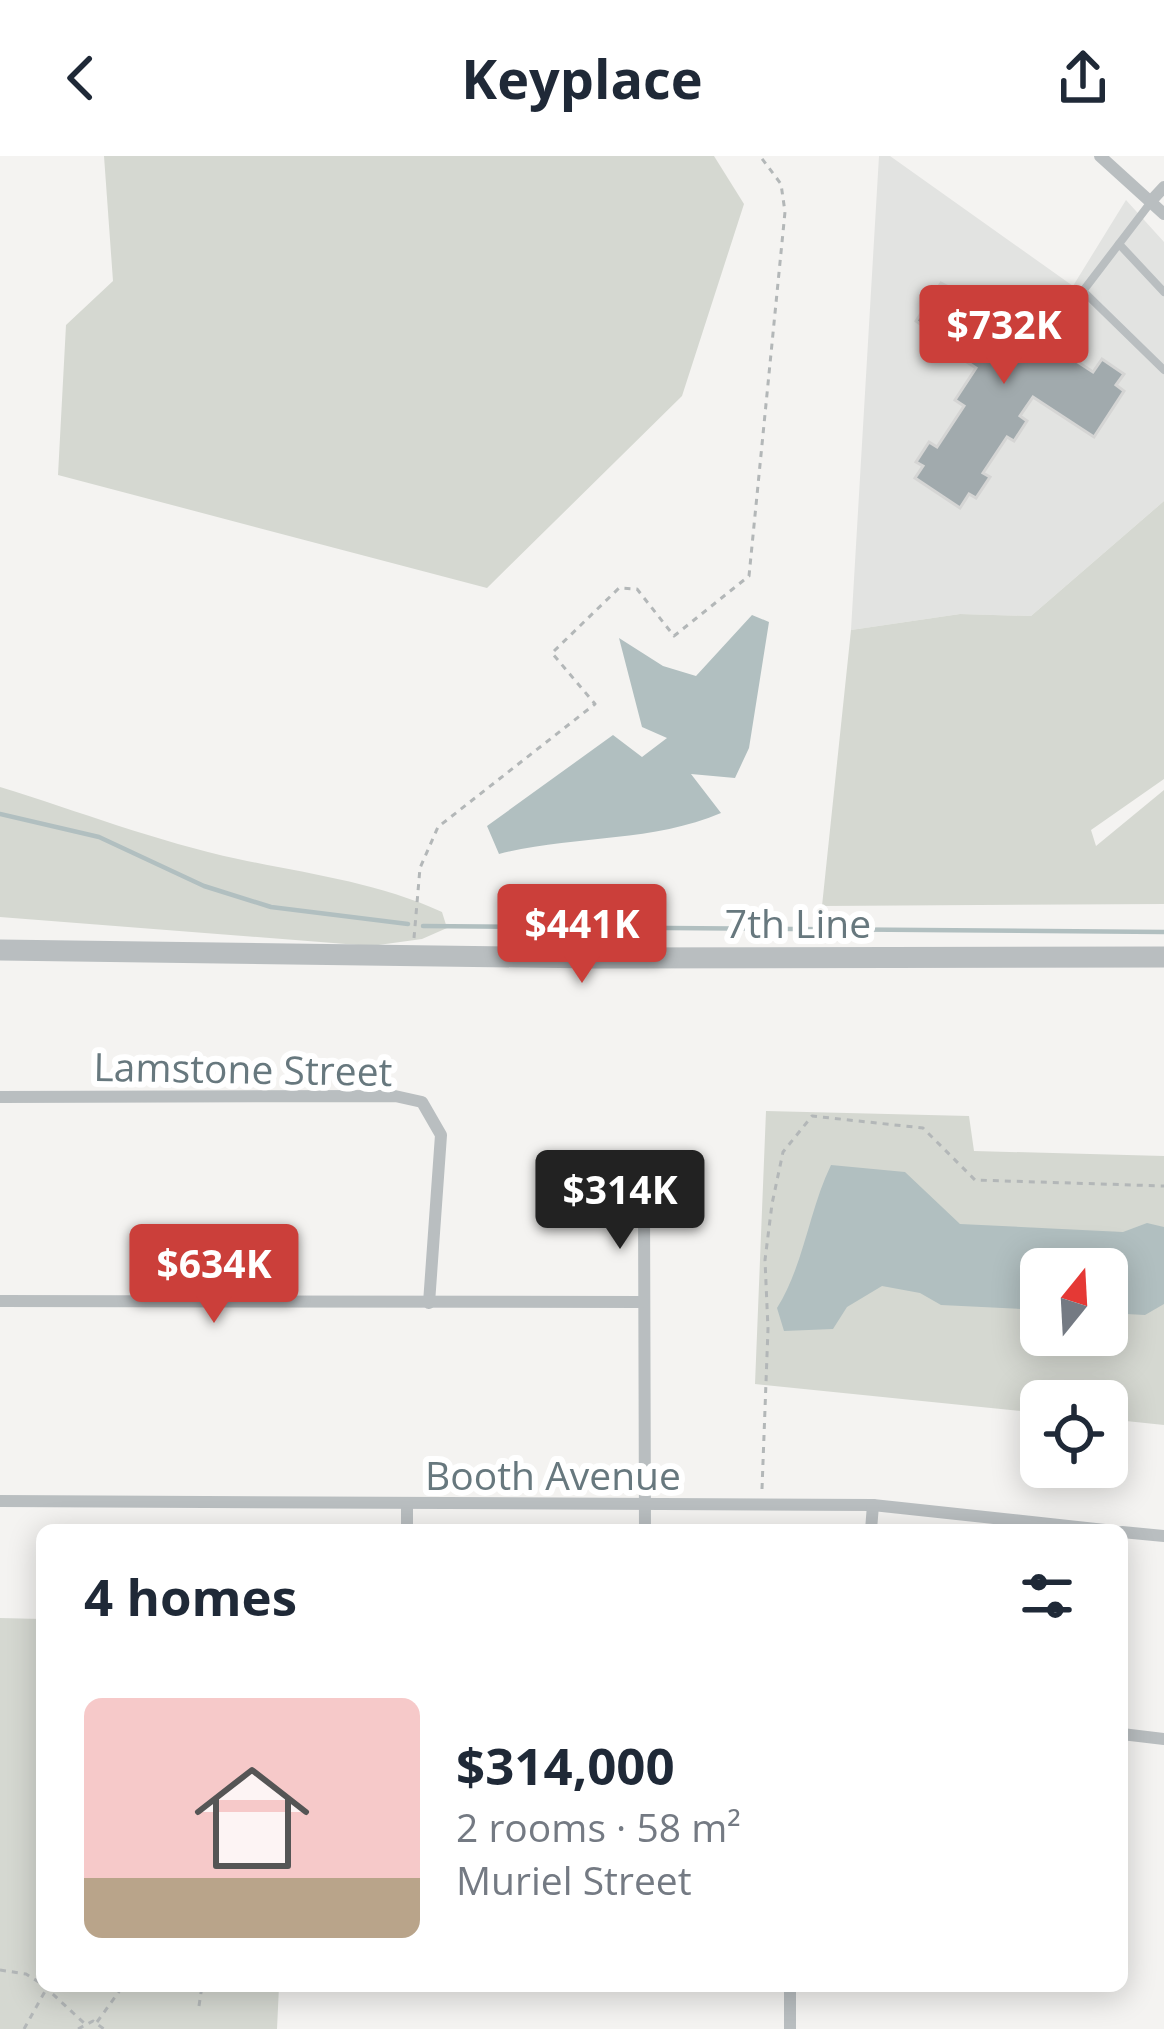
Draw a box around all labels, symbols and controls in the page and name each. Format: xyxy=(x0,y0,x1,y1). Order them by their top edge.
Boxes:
text: Keyplace xyxy=(461,41,703,115)
icon: back xyxy=(48,45,114,111)
icon: share xyxy=(1050,45,1116,111)
pin: $732K xyxy=(920,285,1088,387)
text: $732K xyxy=(946,297,1062,350)
pin: $441K xyxy=(498,884,666,986)
text: $441K xyxy=(524,896,640,949)
street label: 7th Line xyxy=(725,896,871,949)
street label: Lamstone Street xyxy=(93,1039,393,1097)
pin: $314K xyxy=(536,1150,704,1252)
text: $314K xyxy=(562,1162,678,1215)
pin: $634K xyxy=(130,1224,298,1326)
text: $634K xyxy=(156,1236,272,1289)
north arrow xyxy=(1020,1248,1128,1356)
map controls xyxy=(1020,1248,1128,1488)
button: locate xyxy=(1020,1380,1128,1488)
street label: Booth Avenue xyxy=(425,1448,681,1501)
text: 4 homes xyxy=(84,1561,297,1631)
icon: filters xyxy=(1014,1563,1080,1629)
text: $314,000 xyxy=(456,1730,675,1800)
icon: home xyxy=(180,1746,324,1890)
text: 2 rooms · 58 m² xyxy=(456,1800,741,1853)
text: Muriel Street xyxy=(456,1853,692,1906)

